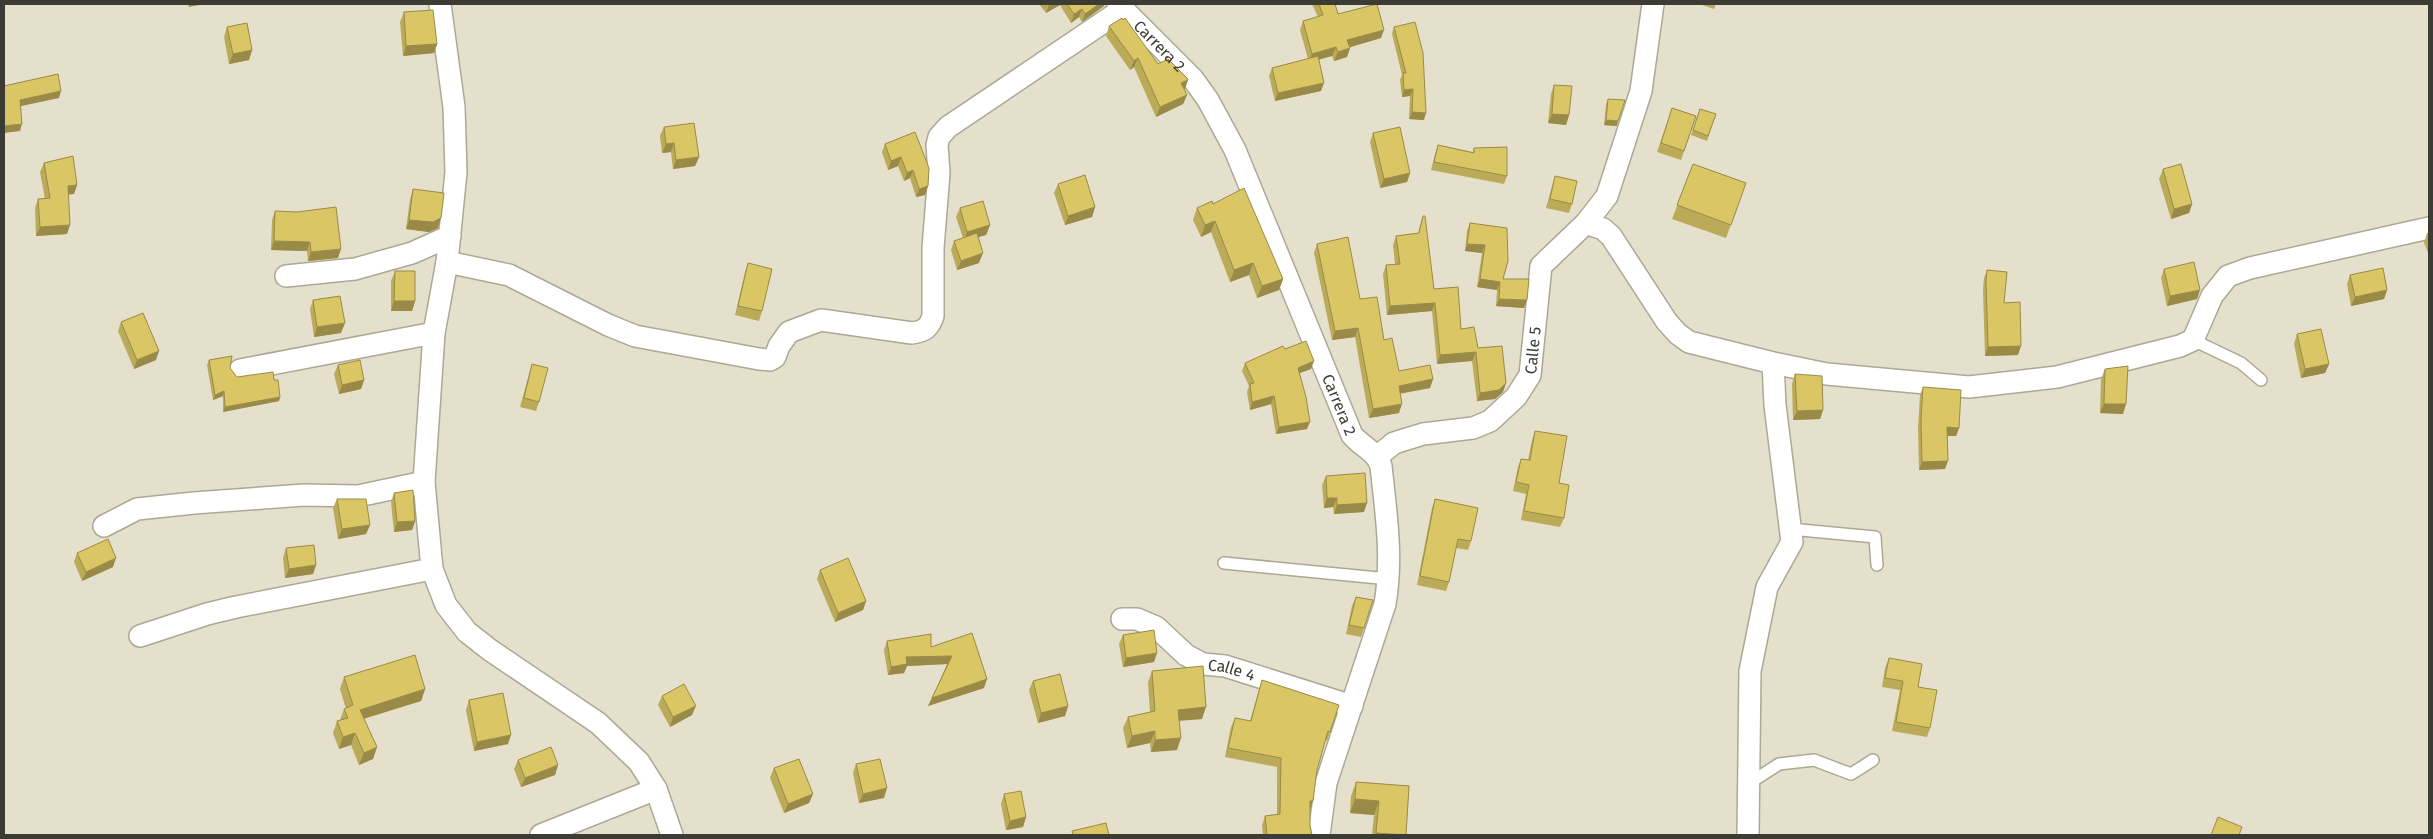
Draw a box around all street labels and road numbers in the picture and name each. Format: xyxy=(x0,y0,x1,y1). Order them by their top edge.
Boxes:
street label: Carrera 2 xyxy=(1130,16,1189,76)
street label: Calle 5 xyxy=(1521,326,1545,375)
street label: Carrera 2 xyxy=(1318,371,1360,438)
street label: Calle 4 xyxy=(1207,655,1258,685)

